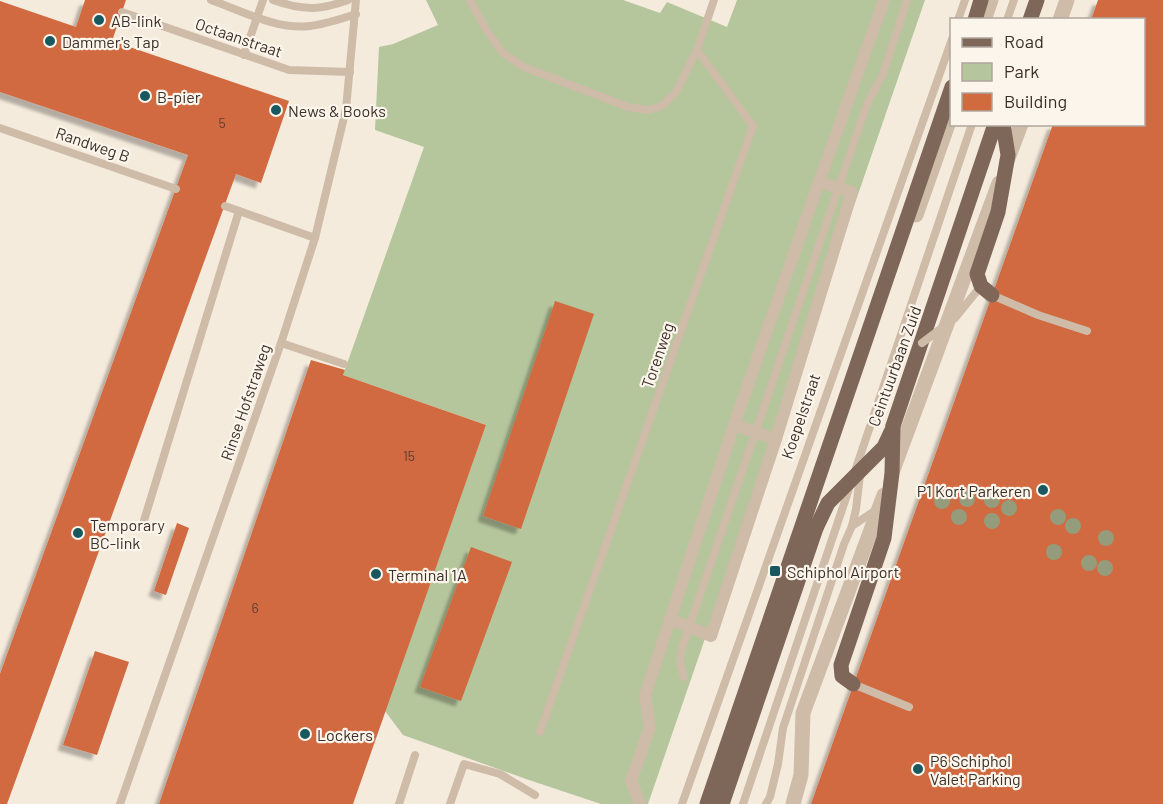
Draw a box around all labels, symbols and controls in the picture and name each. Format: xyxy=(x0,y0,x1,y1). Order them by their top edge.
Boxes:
place label: AB-link xyxy=(111,11,161,30)
marker: AB-link xyxy=(92,13,106,27)
street label: Octaanstraat xyxy=(193,13,285,61)
legend xyxy=(950,18,1145,126)
text: Road xyxy=(1004,30,1044,52)
place label: Dammer's Tap xyxy=(62,32,160,51)
marker: Dammer's Tap xyxy=(43,34,57,48)
text: Park xyxy=(1004,60,1039,82)
place label: B-pier xyxy=(157,87,201,106)
marker: B-pier xyxy=(138,89,152,103)
text: Building xyxy=(1004,90,1067,112)
place label: News & Books xyxy=(288,101,386,120)
marker: News & Books xyxy=(269,103,283,117)
house number: 5 xyxy=(218,114,226,131)
street label: Randweg B xyxy=(54,123,132,165)
street label: Ceintuurbaan Zuid xyxy=(863,303,925,429)
street label: Torenweg xyxy=(637,320,677,390)
street label: Rinse Hofstraweg xyxy=(216,341,274,463)
street label: Koepelstraat xyxy=(777,371,823,461)
house number: 15 xyxy=(403,447,415,464)
place label: P1 Kort Parkeren xyxy=(917,481,1031,500)
marker: P1 Kort Parkeren xyxy=(1036,483,1050,497)
place label: Temporary BC-link xyxy=(90,515,165,552)
marker: Temporary BC-link xyxy=(71,526,85,540)
place label: Schiphol Airport xyxy=(787,562,899,581)
marker: Schiphol Airport xyxy=(768,564,782,578)
place label: Terminal 1A xyxy=(388,565,467,584)
marker: Terminal 1A xyxy=(369,567,383,581)
house number: 6 xyxy=(251,599,259,616)
place label: Lockers xyxy=(317,725,373,744)
marker: Lockers xyxy=(298,727,312,741)
place label: P6 Schiphol Valet Parking xyxy=(930,751,1021,788)
marker: P6 Schiphol Valet Parking xyxy=(911,762,925,776)

